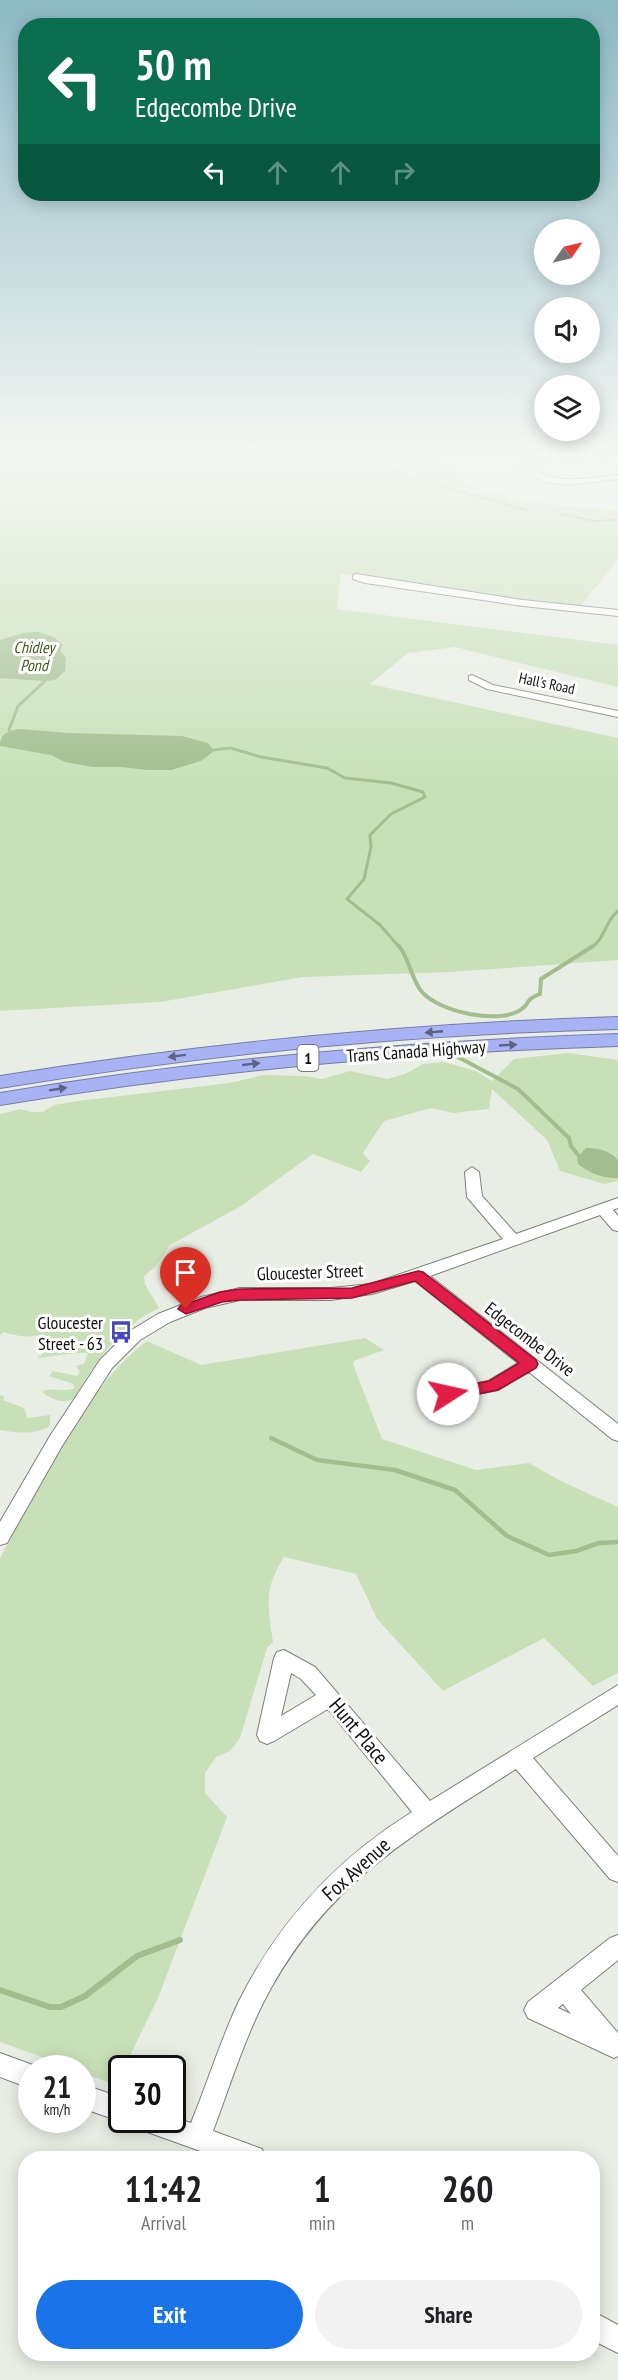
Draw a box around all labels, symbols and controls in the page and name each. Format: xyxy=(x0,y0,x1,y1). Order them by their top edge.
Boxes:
text: 50 m xyxy=(135,37,212,92)
icon: left xyxy=(36,42,114,120)
text: Edgecombe Drive xyxy=(135,90,297,124)
icon: left xyxy=(198,156,231,189)
icon: ahead xyxy=(261,156,294,189)
icon: ahead xyxy=(324,156,357,189)
icon: right xyxy=(387,156,420,189)
north arrow xyxy=(534,219,600,285)
map controls xyxy=(534,219,600,441)
button: sound xyxy=(534,297,600,363)
button: layers xyxy=(534,375,600,441)
water label: Chidley Pond xyxy=(14,637,56,675)
street label: Hall's Road xyxy=(517,668,577,698)
one-way arrow xyxy=(424,1027,443,1036)
street label: Trans Canada Highway xyxy=(346,1035,487,1067)
one-way arrow xyxy=(499,1040,518,1049)
road number: 1 xyxy=(298,1045,318,1071)
one-way arrow xyxy=(167,1051,186,1061)
one-way arrow xyxy=(242,1059,261,1069)
one-way arrow xyxy=(48,1084,67,1093)
pin xyxy=(160,1247,211,1309)
icon: arrive xyxy=(169,1256,202,1289)
street label: Gloucester Street xyxy=(256,1259,364,1285)
street label: Edgecombe Drive xyxy=(480,1297,580,1381)
place label: Gloucester Street - 63 xyxy=(38,1311,103,1355)
bus stop icon: Gloucester Street - 63 xyxy=(108,1319,134,1345)
position arrow xyxy=(416,1362,480,1426)
street label: Hunt Place xyxy=(323,1692,395,1770)
street label: Fox Avenue xyxy=(316,1831,396,1907)
speed limit sign: 30 xyxy=(108,2055,186,2133)
text: 21 xyxy=(43,2067,71,2106)
text: km/h xyxy=(44,2100,70,2119)
text: 11:42 xyxy=(125,2165,202,2212)
text: 1 xyxy=(313,2165,331,2212)
text: 260 xyxy=(442,2165,493,2212)
text: Arrival xyxy=(141,2210,186,2236)
text: min xyxy=(309,2210,335,2236)
text: m xyxy=(461,2210,474,2236)
button: Exit xyxy=(36,2280,303,2349)
button: Share xyxy=(315,2280,582,2349)

